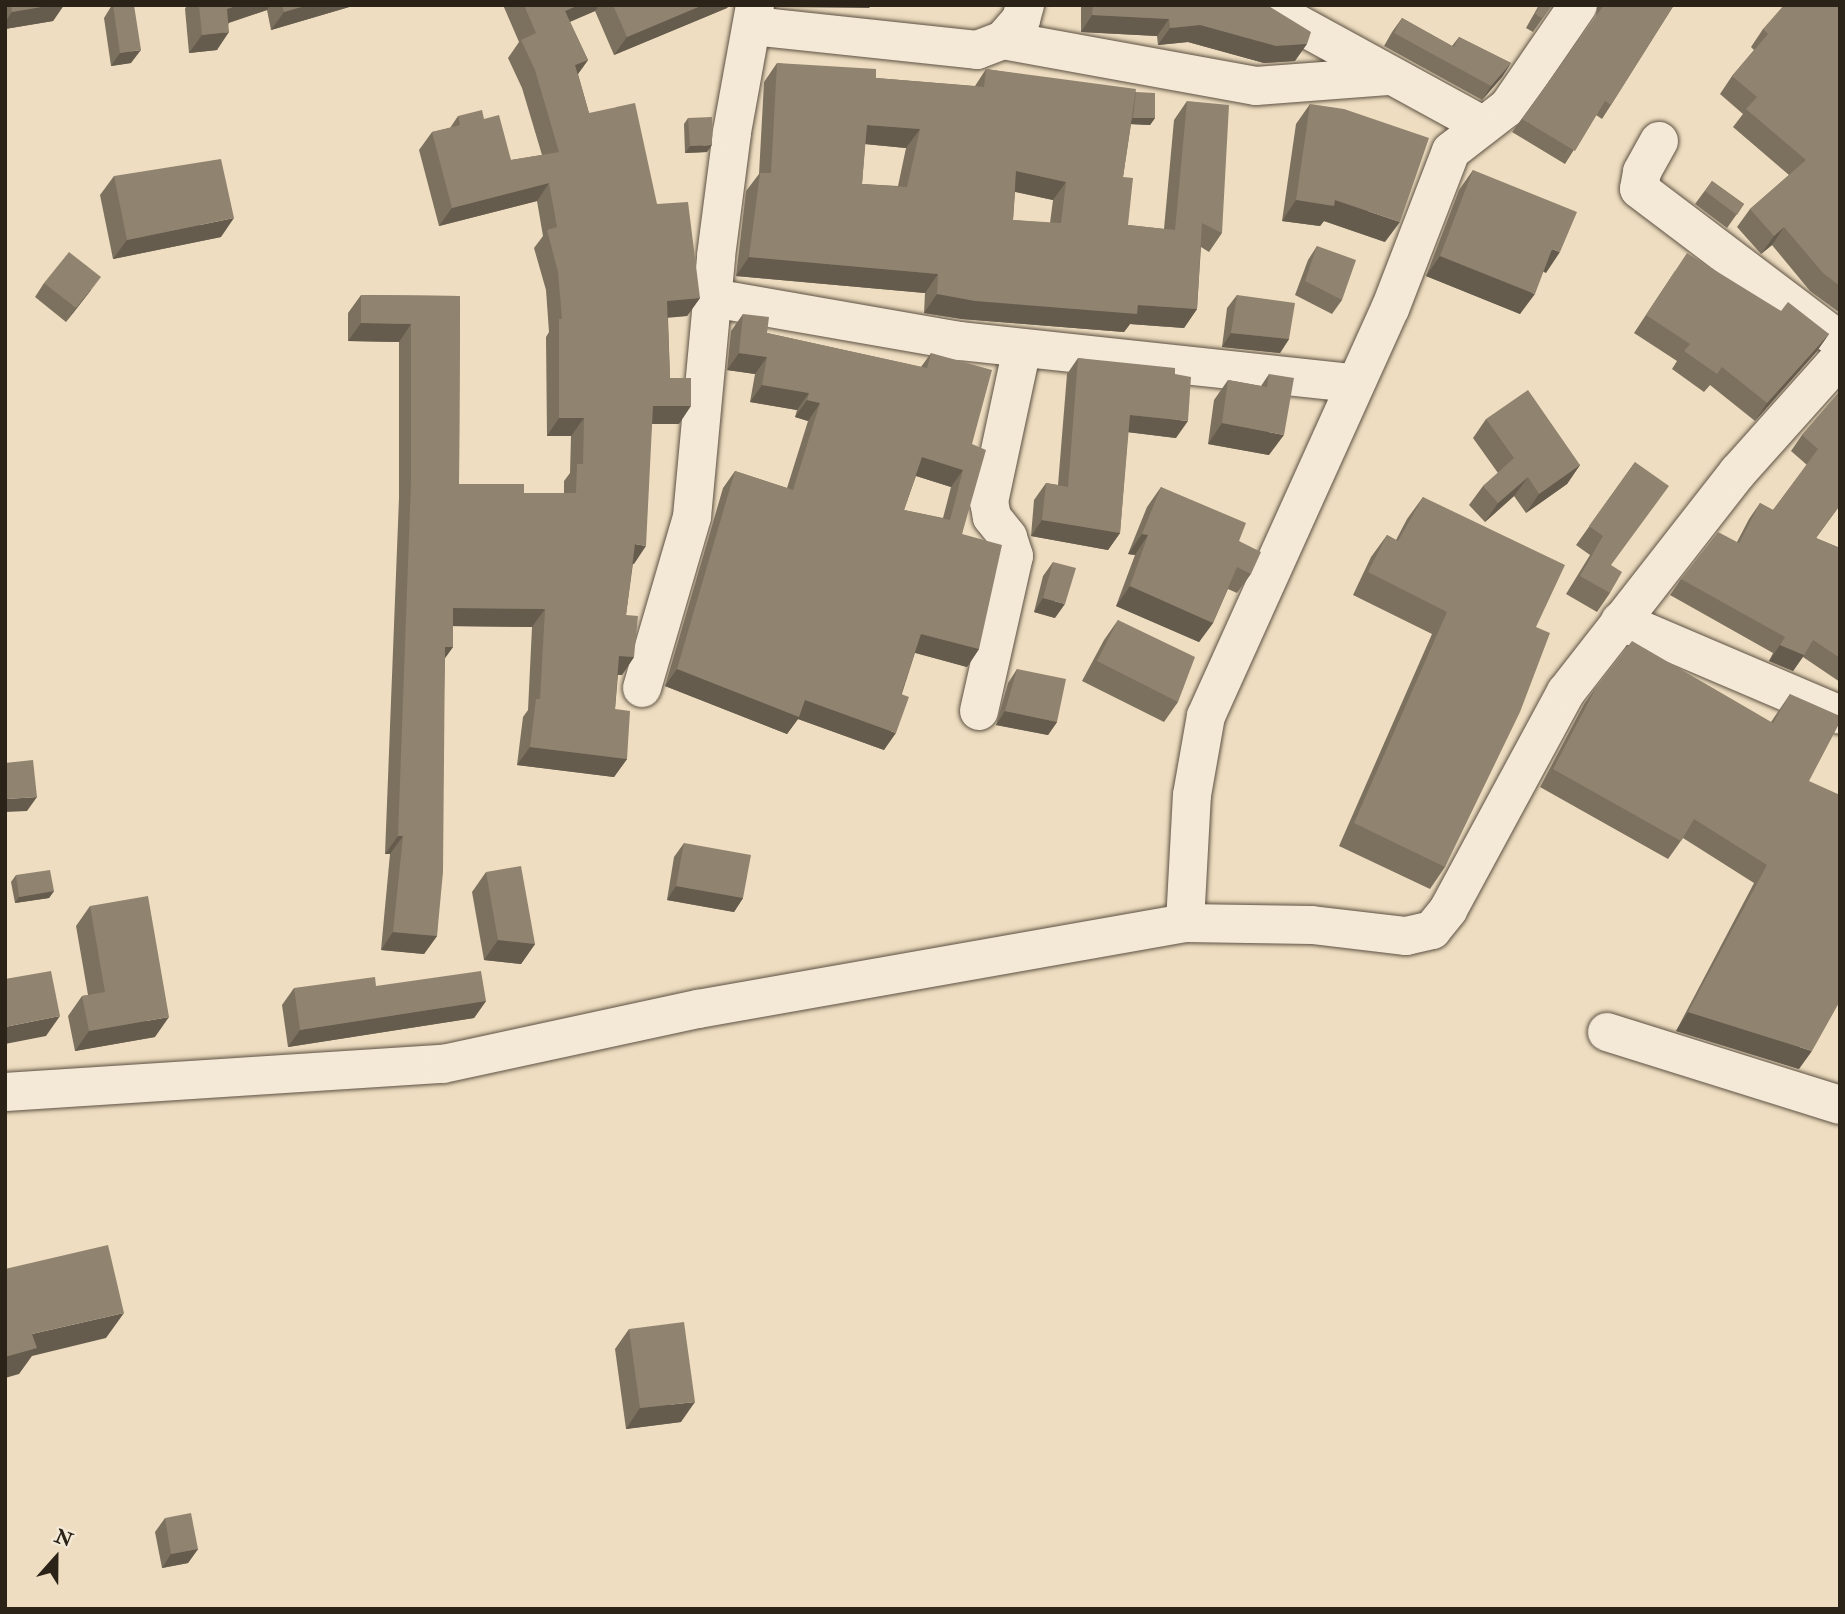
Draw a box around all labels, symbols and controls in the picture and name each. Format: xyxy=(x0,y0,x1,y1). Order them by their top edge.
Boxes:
north arrow xyxy=(21,1523,91,1593)
text: N xyxy=(51,1524,76,1553)

